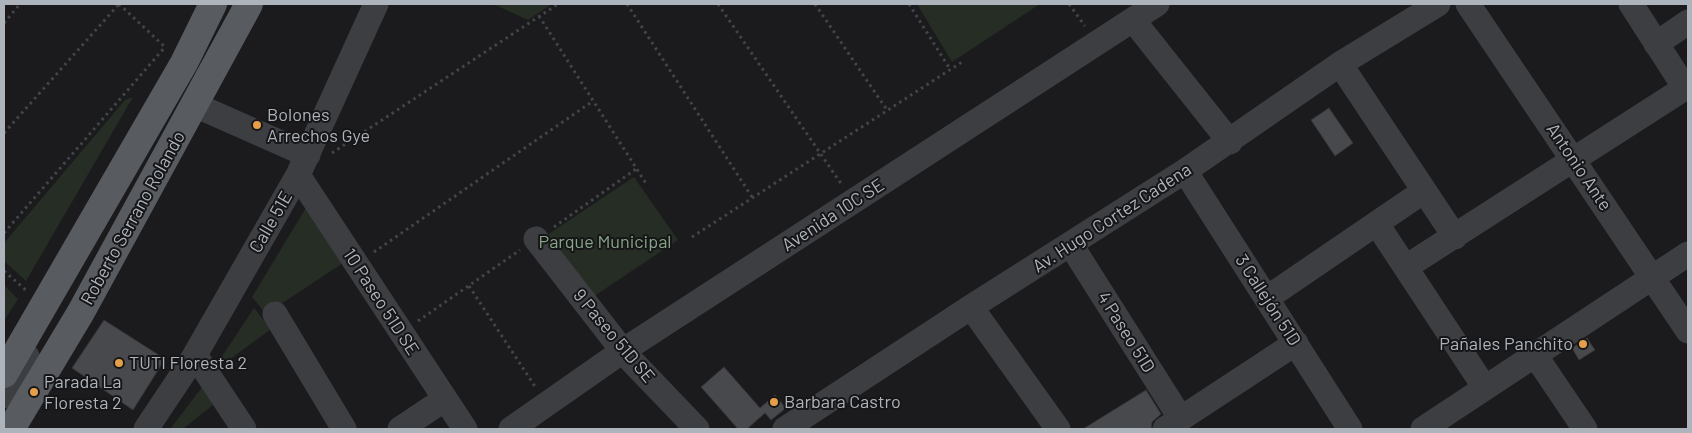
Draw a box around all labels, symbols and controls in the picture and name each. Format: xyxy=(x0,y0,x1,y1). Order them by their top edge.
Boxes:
place label: Bolones Arrechos Gye xyxy=(267,104,370,146)
marker: Bolones Arrechos Gye xyxy=(251,119,263,131)
street label: Antonio Ante xyxy=(1542,119,1616,215)
street label: Roberto Serrano Rolando xyxy=(76,127,190,309)
street label: Av. Hugo Cortez Cadena xyxy=(1029,159,1195,277)
street label: Avenida 10C SE xyxy=(778,174,888,256)
street label: Calle 51E xyxy=(245,187,297,257)
park label: Parque Municipal xyxy=(539,231,671,253)
street label: 10 Paseo 51D SE xyxy=(339,245,423,359)
street label: 3 Callejón 51D xyxy=(1231,250,1305,350)
street label: 9 Paseo 51D SE xyxy=(569,285,659,387)
street label: 4 Paseo 51D xyxy=(1093,288,1159,376)
place label: Pañales Panchito xyxy=(1439,333,1573,355)
marker: Pañales Panchito xyxy=(1577,338,1589,350)
place label: TUTI Floresta 2 xyxy=(129,352,247,374)
marker: TUTI Floresta 2 xyxy=(113,357,125,369)
place label: Parada La Floresta 2 xyxy=(44,371,122,414)
marker: Parada La Floresta 2 xyxy=(28,386,40,398)
place label: Barbara Castro xyxy=(784,391,901,413)
marker: Barbara Castro xyxy=(768,396,780,408)

